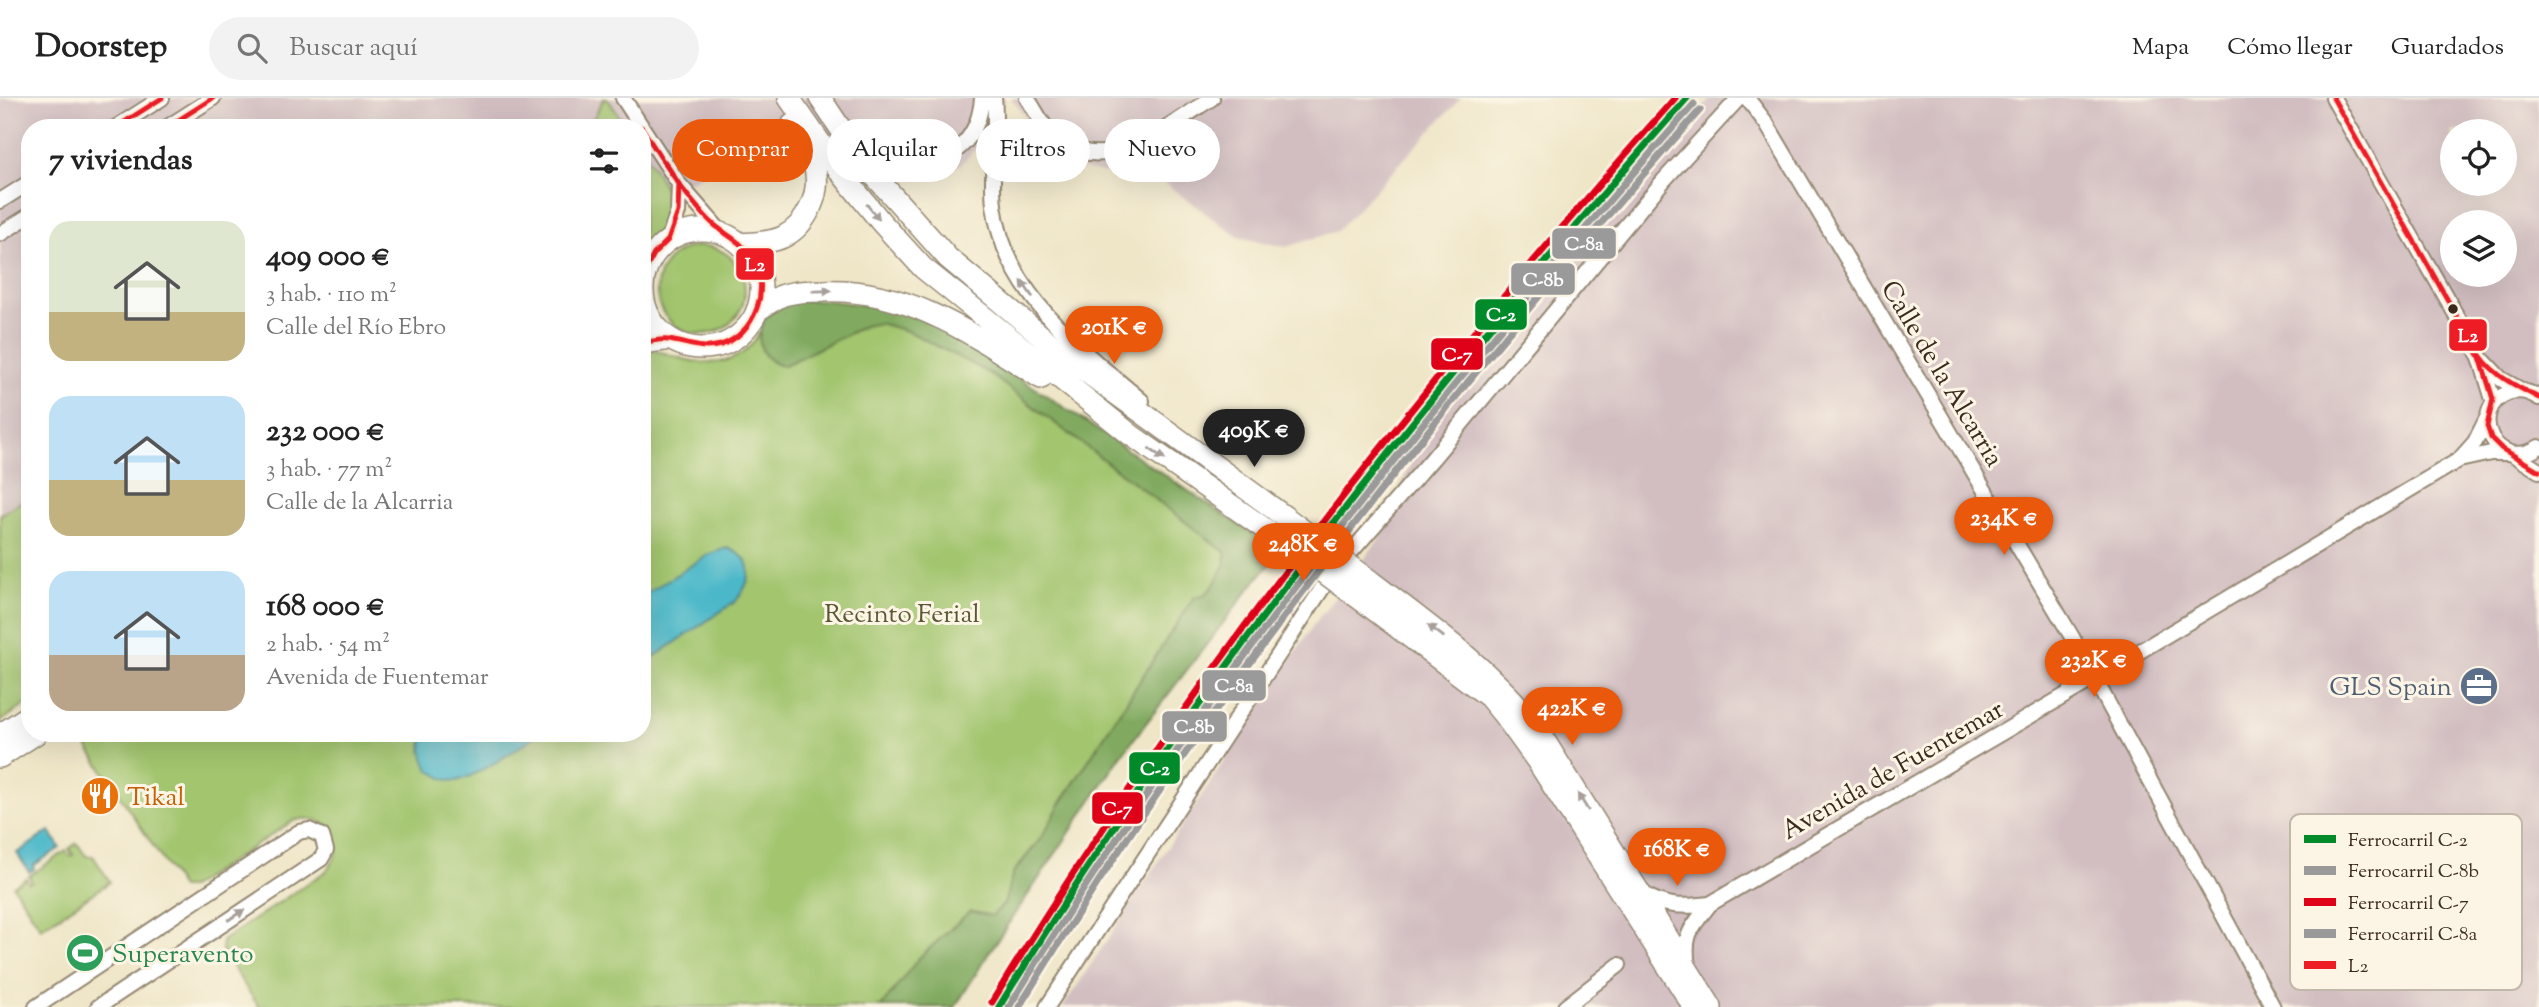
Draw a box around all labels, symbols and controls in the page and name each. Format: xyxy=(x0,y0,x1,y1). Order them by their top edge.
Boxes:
search box xyxy=(209,17,699,80)
text: Doorstep xyxy=(35,24,167,72)
icon: search xyxy=(233,29,271,67)
text: Buscar aquí xyxy=(289,30,418,67)
text: Mapa xyxy=(2132,31,2189,65)
text: Cómo llegar xyxy=(2227,31,2353,65)
text: Guardados xyxy=(2391,31,2504,65)
chip: Comprar xyxy=(672,119,813,182)
chip: Alquilar xyxy=(827,119,962,182)
chip: Filtros xyxy=(976,119,1090,182)
chip: Nuevo xyxy=(1104,119,1220,182)
map controls xyxy=(2440,119,2517,287)
button: locate xyxy=(2440,119,2517,196)
text: 7 viviendas xyxy=(49,140,193,183)
icon: filters xyxy=(585,142,623,180)
one-way arrow xyxy=(865,203,880,221)
button: layers xyxy=(2440,210,2517,287)
line badge: C-8a xyxy=(1551,227,1617,260)
text: C-8a xyxy=(1564,232,1604,259)
text: 409 000 € xyxy=(266,236,390,279)
line badge: L2 xyxy=(735,247,775,281)
icon: home xyxy=(105,249,189,333)
text: L2 xyxy=(745,253,765,280)
line badge: C-8b xyxy=(1510,262,1576,296)
text: C-8b xyxy=(1522,268,1564,295)
street label: Calle de la Alcarria xyxy=(1870,274,2011,475)
text: 3 hab. · 110 m² xyxy=(266,279,397,312)
one-way arrow xyxy=(1020,280,1034,298)
one-way arrow xyxy=(811,285,833,297)
line badge: C-2 xyxy=(1474,298,1528,331)
unlabelled marker xyxy=(2446,302,2460,316)
text: C-2 xyxy=(1486,303,1516,330)
pin: 201K € xyxy=(1057,306,1171,366)
text: Calle del Río Ebro xyxy=(266,312,446,345)
text: 201K € xyxy=(1081,312,1147,345)
line badge: L2 xyxy=(2448,318,2488,352)
text: L2 xyxy=(2458,324,2478,351)
line badge: C-7 xyxy=(1430,337,1484,371)
text: C-7 xyxy=(1442,343,1473,370)
pin: 409K € xyxy=(1197,410,1311,469)
text: 232 000 € xyxy=(266,411,385,454)
text: 409K € xyxy=(1219,415,1289,448)
icon: home xyxy=(105,424,189,508)
one-way arrow xyxy=(1148,447,1167,460)
text: 3 hab. · 77 m² xyxy=(266,454,392,487)
text: Calle de la Alcarria xyxy=(266,487,453,520)
pin: 234K € xyxy=(1947,498,2061,557)
text: 234K € xyxy=(1970,503,2038,536)
pin: 248K € xyxy=(1246,524,1360,583)
text: 248K € xyxy=(1268,529,1338,562)
text: 168 000 € xyxy=(266,586,385,629)
park label: Recinto Ferial xyxy=(824,597,980,634)
icon: home xyxy=(105,599,189,683)
one-way arrow xyxy=(1427,625,1445,639)
text: 2 hab. · 54 m² xyxy=(266,629,390,662)
pin: 232K € xyxy=(2037,640,2151,699)
text: 232K € xyxy=(2061,645,2127,678)
text: Avenida de Fuentemar xyxy=(266,662,489,695)
office icon: GLS Spain xyxy=(2458,665,2500,707)
line badge: C-8a xyxy=(1201,669,1267,702)
place label: GLS Spain xyxy=(2329,670,2452,707)
text: C-8a xyxy=(1214,674,1254,701)
pin: 422K € xyxy=(1515,688,1629,747)
street label: Avenida de Fuentemar xyxy=(1775,692,2012,850)
text: 422K € xyxy=(1538,693,1606,726)
line badge: C-8b xyxy=(1161,710,1228,743)
text: C-8b xyxy=(1173,715,1215,742)
line badge: C-2 xyxy=(1128,751,1181,785)
text: C-2 xyxy=(1140,757,1170,784)
restaurant icon: Tikal xyxy=(79,775,121,817)
place label: Tikal xyxy=(127,780,185,817)
line badge: C-7 xyxy=(1091,791,1144,825)
one-way arrow xyxy=(1576,793,1589,812)
text: C-7 xyxy=(1102,797,1133,824)
legend xyxy=(2290,814,2522,990)
pin: 168K € xyxy=(1620,828,1734,888)
text: Ferrocarril C-2 xyxy=(2348,828,2468,855)
text: 168K € xyxy=(1644,834,1710,867)
text: Ferrocarril C-8b xyxy=(2348,859,2479,886)
text: Ferrocarril C-7 xyxy=(2348,891,2469,918)
one-way arrow xyxy=(227,909,246,922)
text: Ferrocarril C-8a xyxy=(2348,922,2478,949)
sports icon: Superavento xyxy=(64,932,106,974)
place label: Superavento xyxy=(112,937,254,974)
text: L2 xyxy=(2348,954,2368,981)

